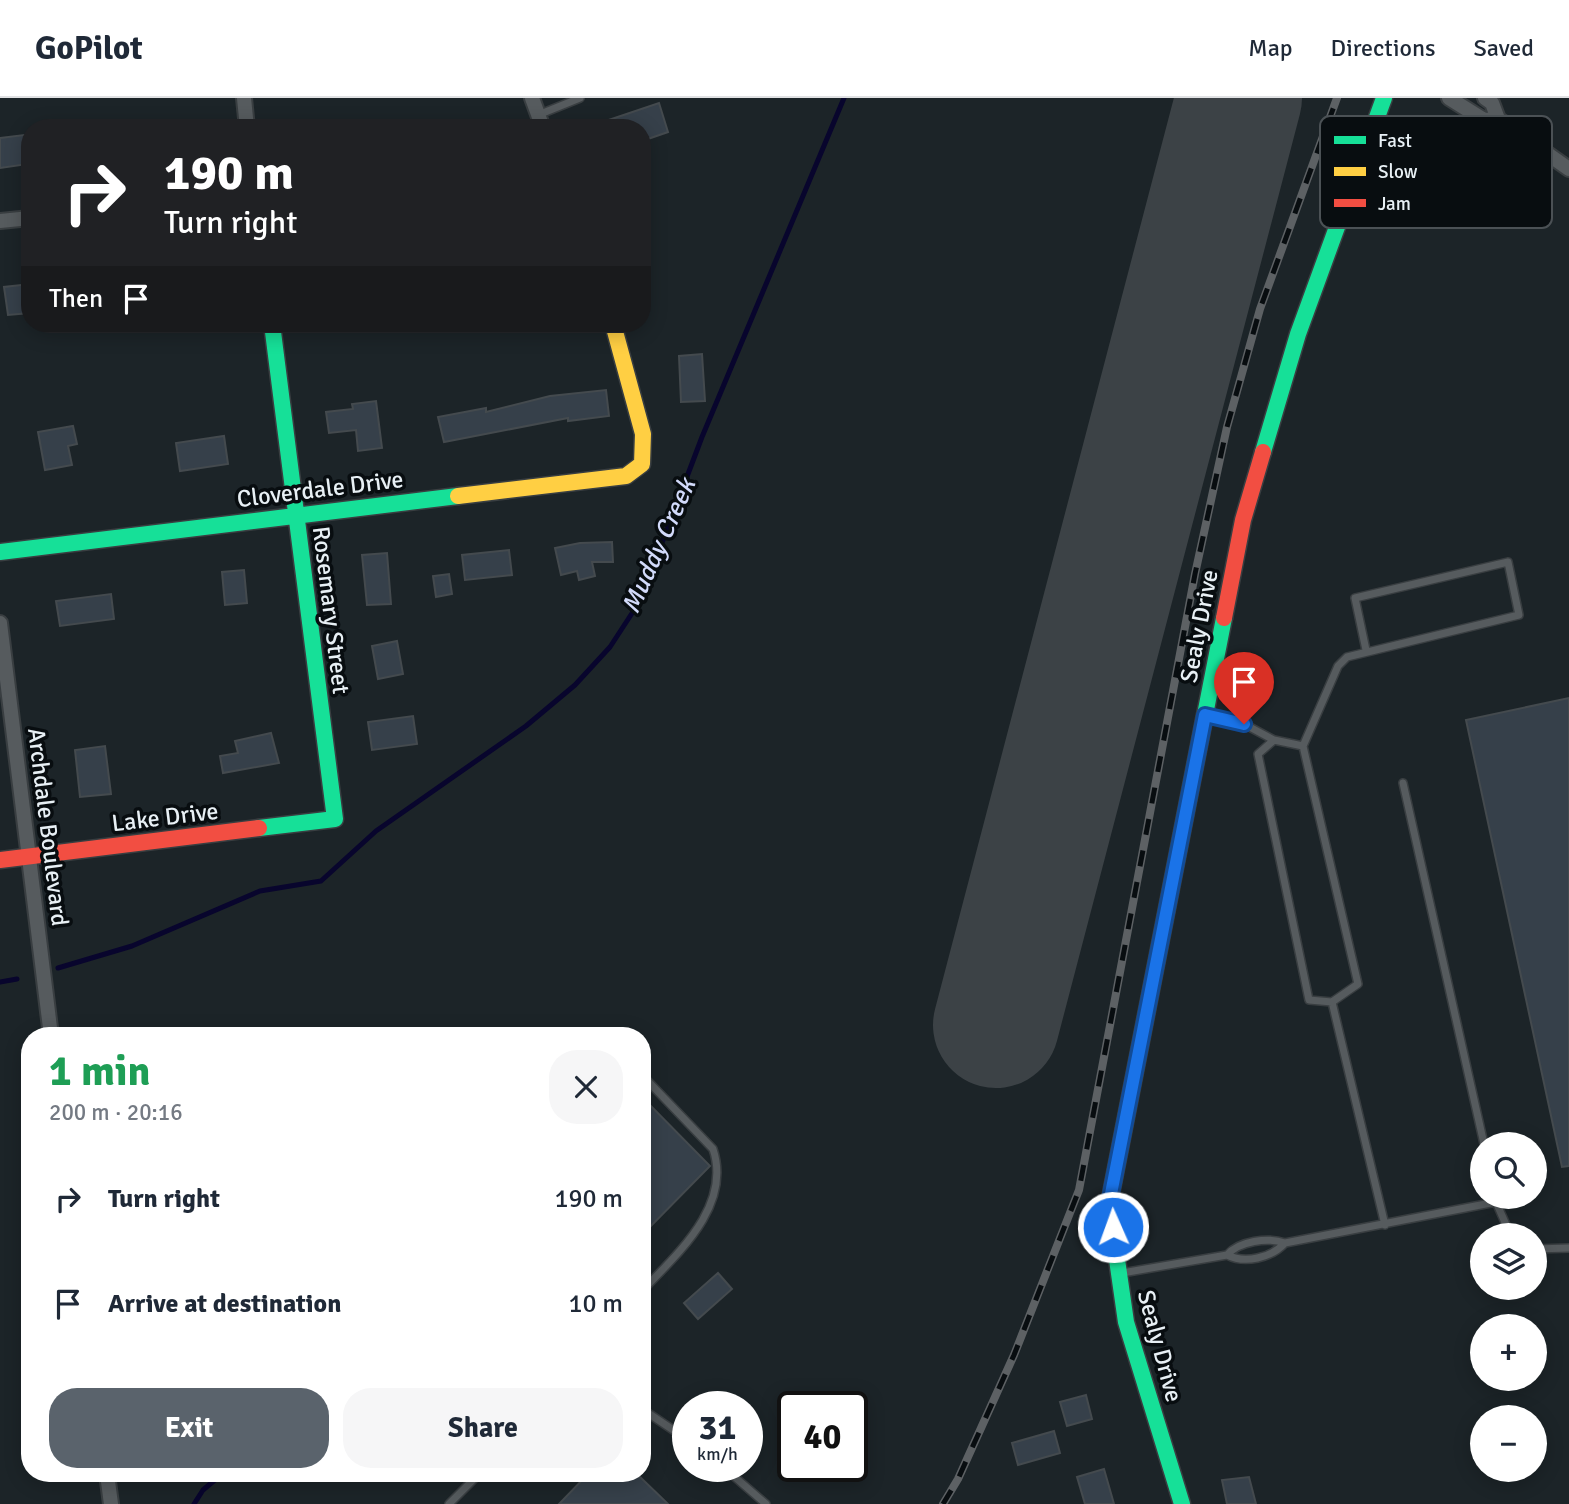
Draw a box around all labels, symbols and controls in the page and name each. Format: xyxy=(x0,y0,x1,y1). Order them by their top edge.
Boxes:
text: GoPilot xyxy=(35,28,143,69)
text: Map xyxy=(1248,33,1293,63)
text: Directions xyxy=(1331,33,1436,63)
text: Saved xyxy=(1474,33,1534,63)
legend xyxy=(1320,116,1552,228)
text: Fast xyxy=(1378,129,1412,153)
text: 190 m xyxy=(164,143,294,203)
icon: right xyxy=(49,147,140,238)
text: Slow xyxy=(1378,160,1418,184)
text: Jam xyxy=(1378,192,1411,216)
text: Turn right xyxy=(164,203,297,242)
icon: arrive xyxy=(117,280,155,318)
text: Then xyxy=(49,283,103,315)
street label: Cloverdale Drive xyxy=(235,464,405,514)
water label: Muddy Creek xyxy=(615,472,704,619)
street label: Rosemary Street xyxy=(306,524,356,696)
street label: Sealy Drive xyxy=(1173,567,1225,685)
pin xyxy=(1214,652,1274,724)
icon: arrive xyxy=(1225,663,1263,701)
street label: Archdale Boulevard xyxy=(21,726,75,928)
street label: Lake Drive xyxy=(110,796,220,838)
text: 1 min xyxy=(49,1046,150,1097)
button: close xyxy=(549,1050,623,1124)
text: 200 m · 20:16 xyxy=(49,1098,183,1127)
map controls xyxy=(1470,1132,1547,1482)
button: search xyxy=(1470,1132,1547,1209)
icon: right xyxy=(49,1180,87,1218)
text: Turn right xyxy=(108,1183,220,1215)
text: 190 m xyxy=(554,1183,623,1215)
position arrow xyxy=(1076,1190,1150,1264)
button: layers xyxy=(1470,1223,1547,1300)
icon: arrive xyxy=(49,1285,87,1323)
street label: Sealy Drive xyxy=(1131,1287,1189,1405)
text: Arrive at destination xyxy=(108,1288,341,1320)
text: 10 m xyxy=(568,1288,623,1320)
button: + xyxy=(1470,1314,1547,1391)
button: Exit xyxy=(49,1388,329,1468)
button: Share xyxy=(343,1388,623,1468)
speed limit sign: 40 xyxy=(777,1391,868,1482)
button: − xyxy=(1470,1405,1547,1482)
text: 31 xyxy=(699,1406,736,1449)
text: km/h xyxy=(697,1443,738,1465)

